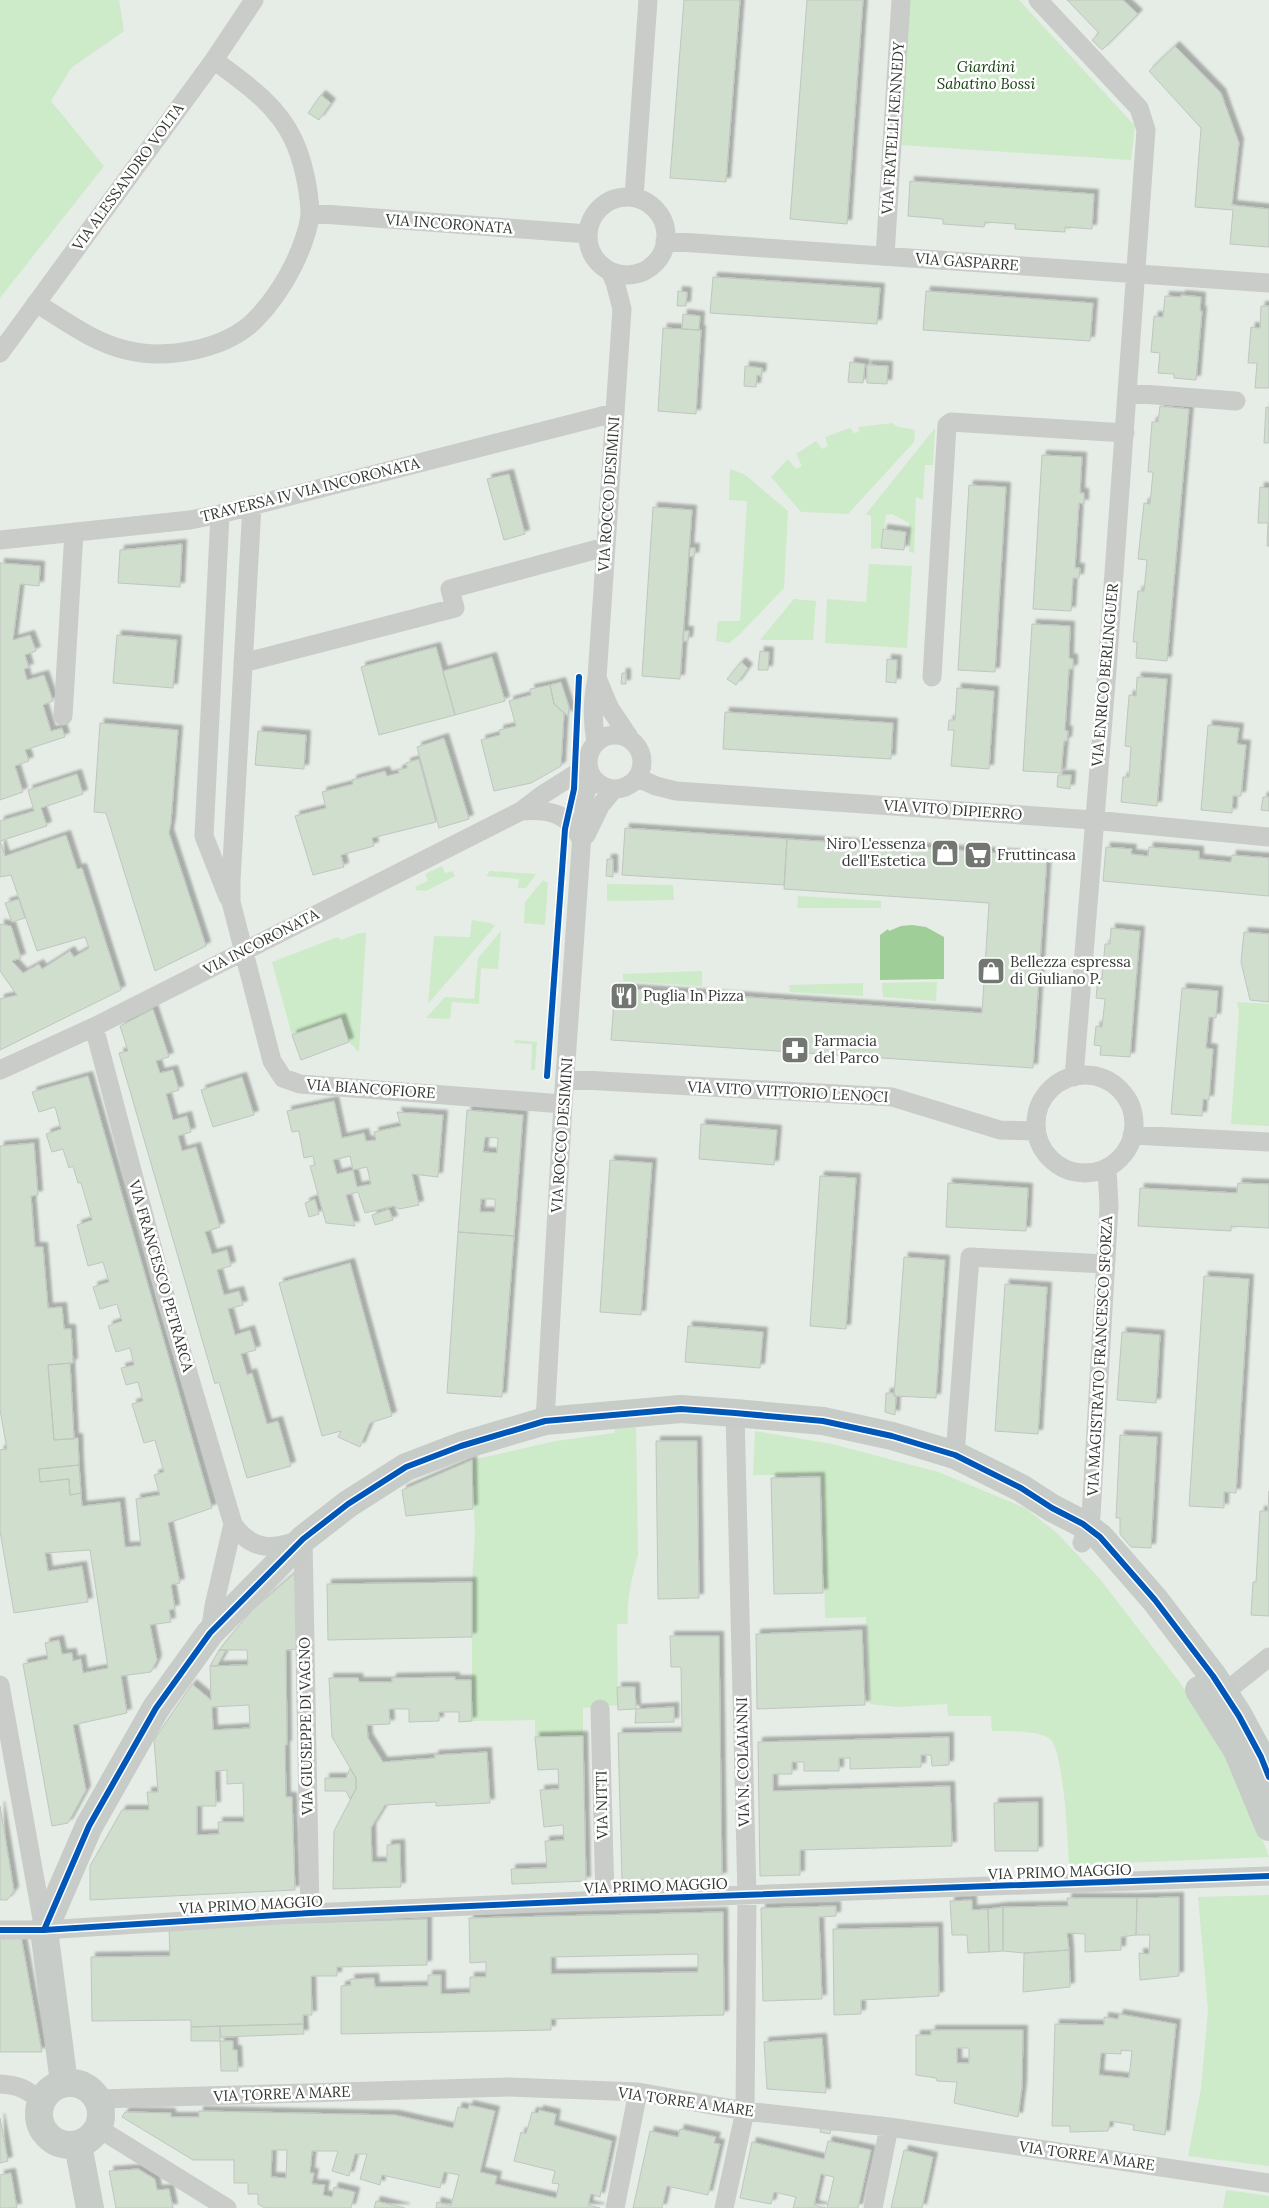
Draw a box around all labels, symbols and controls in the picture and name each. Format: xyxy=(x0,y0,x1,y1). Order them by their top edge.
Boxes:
street label: VIA FRATELLI KENNEDY xyxy=(877,41,908,216)
park label: Giardini Sabatino Bossi xyxy=(937,57,1035,93)
street label: VIA ALESSANDRO VOLTA xyxy=(67,99,188,255)
street label: VIA INCORONATA xyxy=(384,210,514,237)
street label: VIA GASPARRE xyxy=(914,248,1019,275)
street label: VIA ROCCO DESIMINI xyxy=(594,416,623,573)
street label: TRAVERSA IV VIA INCORONATA xyxy=(199,453,422,526)
street label: VIA ENRICO BERLINGUER xyxy=(1087,582,1122,768)
street label: VIA VITO DIPIERRO xyxy=(882,795,1023,824)
place label: Niro L'essenza dell'Estetica xyxy=(826,834,926,870)
shop icon: Niro L'essenza dell'Estetica xyxy=(930,838,960,868)
supermarket icon: Fruttincasa xyxy=(963,840,993,870)
place label: Fruttincasa xyxy=(997,845,1076,864)
street label: VIA INCORONATA xyxy=(199,904,322,979)
place label: Bellezza espressa di Giuliano P. xyxy=(1010,952,1131,988)
shop icon: Bellezza espressa di Giuliano P. xyxy=(976,956,1006,986)
restaurant icon: Puglia In Pizza xyxy=(609,981,639,1011)
place label: Puglia In Pizza xyxy=(643,986,744,1005)
place label: Farmacia del Parco xyxy=(814,1031,879,1067)
pharmacy icon: Farmacia del Parco xyxy=(780,1035,810,1065)
street label: VIA ROCCO DESIMINI xyxy=(547,1057,576,1214)
street label: VIA BIANCOFIORE xyxy=(305,1074,436,1102)
street label: VIA VITO VITTORIO LENOCI xyxy=(686,1077,889,1106)
street label: VIA FRANCESCO PETRARCA xyxy=(125,1177,198,1375)
street label: VIA MAGISTRATO FRANCESCO SFORZA xyxy=(1083,1215,1116,1498)
street label: VIA GIUSEPPE DI VAGNO xyxy=(294,1637,317,1816)
street label: VIA N. COLAIANNI xyxy=(732,1697,753,1828)
street label: VIA NITTI xyxy=(591,1770,612,1841)
street label: VIA PRIMO MAGGIO xyxy=(987,1859,1132,1884)
street label: VIA PRIMO MAGGIO xyxy=(583,1873,728,1898)
street label: VIA PRIMO MAGGIO xyxy=(178,1891,323,1918)
street label: VIA TORRE A MARE xyxy=(212,2082,351,2105)
street label: VIA TORRE A MARE xyxy=(616,2082,755,2120)
street label: VIA TORRE A MARE xyxy=(1017,2136,1156,2174)

